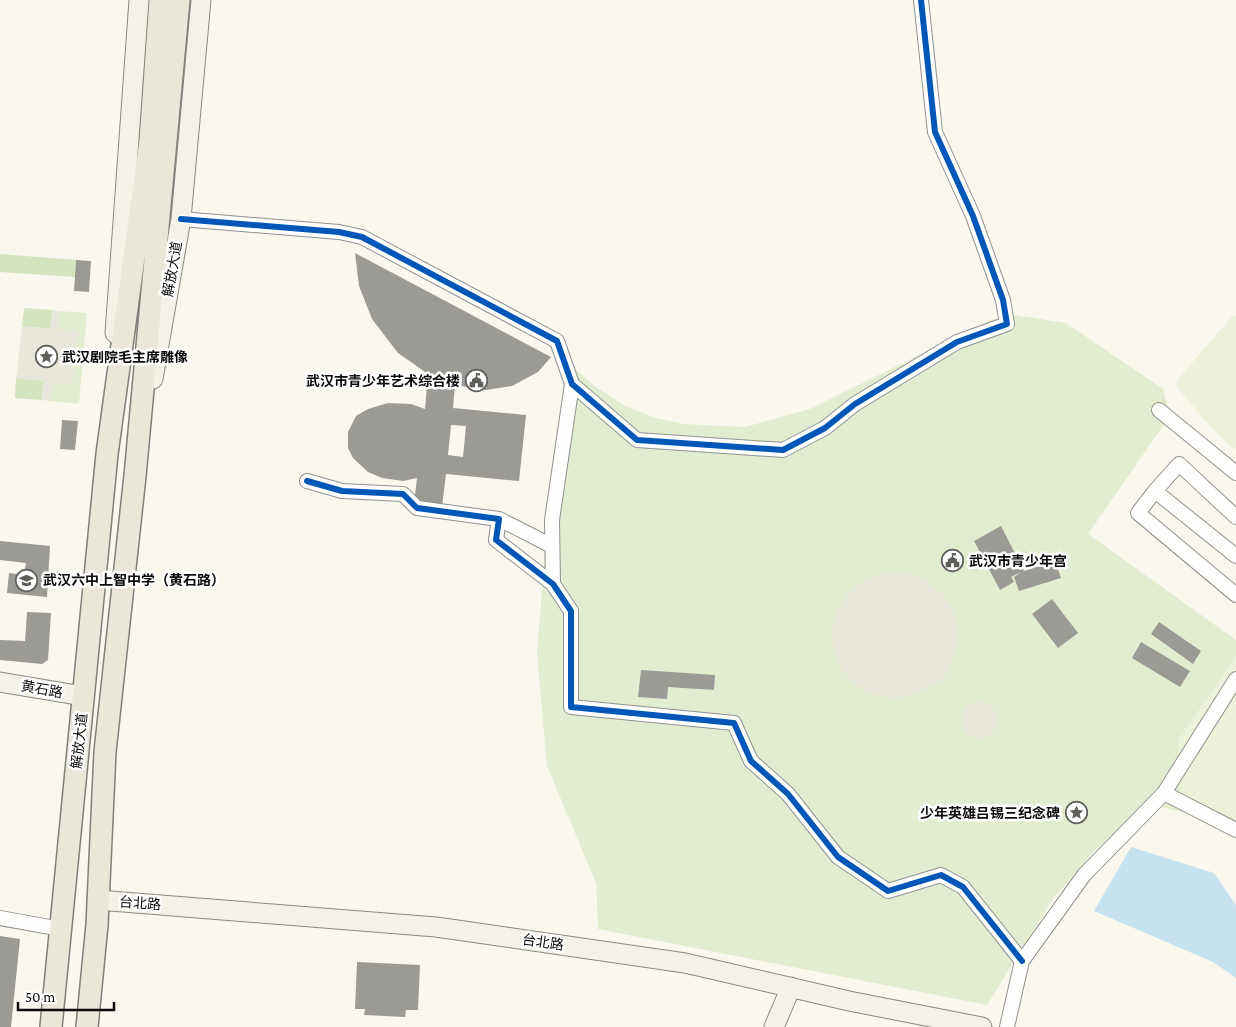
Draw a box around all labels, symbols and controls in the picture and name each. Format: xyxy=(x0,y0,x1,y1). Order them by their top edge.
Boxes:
street label: 解放大道 xyxy=(159,240,185,298)
place icon: 武汉剧院毛主席雕像 xyxy=(34,345,58,369)
place label: 武汉剧院毛主席雕像 xyxy=(62,349,188,365)
public building icon: 武汉市青少年艺术综合楼 xyxy=(464,369,488,393)
place label: 武汉市青少年艺术综合楼 xyxy=(306,373,460,389)
public building icon: 武汉市青少年宫 xyxy=(941,549,965,573)
place label: 武汉市青少年宫 xyxy=(969,553,1067,569)
school or university icon: 武汉六中上智中学（黄石路） xyxy=(15,568,39,592)
place label: 武汉六中上智中学（黄石路） xyxy=(43,572,225,588)
street label: 黄石路 xyxy=(20,677,64,701)
street label: 解放大道 xyxy=(68,712,90,770)
place icon: 少年英雄吕锡三纪念碑 xyxy=(1064,801,1088,825)
place label: 少年英雄吕锡三纪念碑 xyxy=(920,805,1060,821)
street label: 台北路 xyxy=(118,894,162,912)
street label: 台北路 xyxy=(521,931,565,953)
scale bar xyxy=(18,980,114,1012)
text: 50 m xyxy=(25,989,55,1005)

